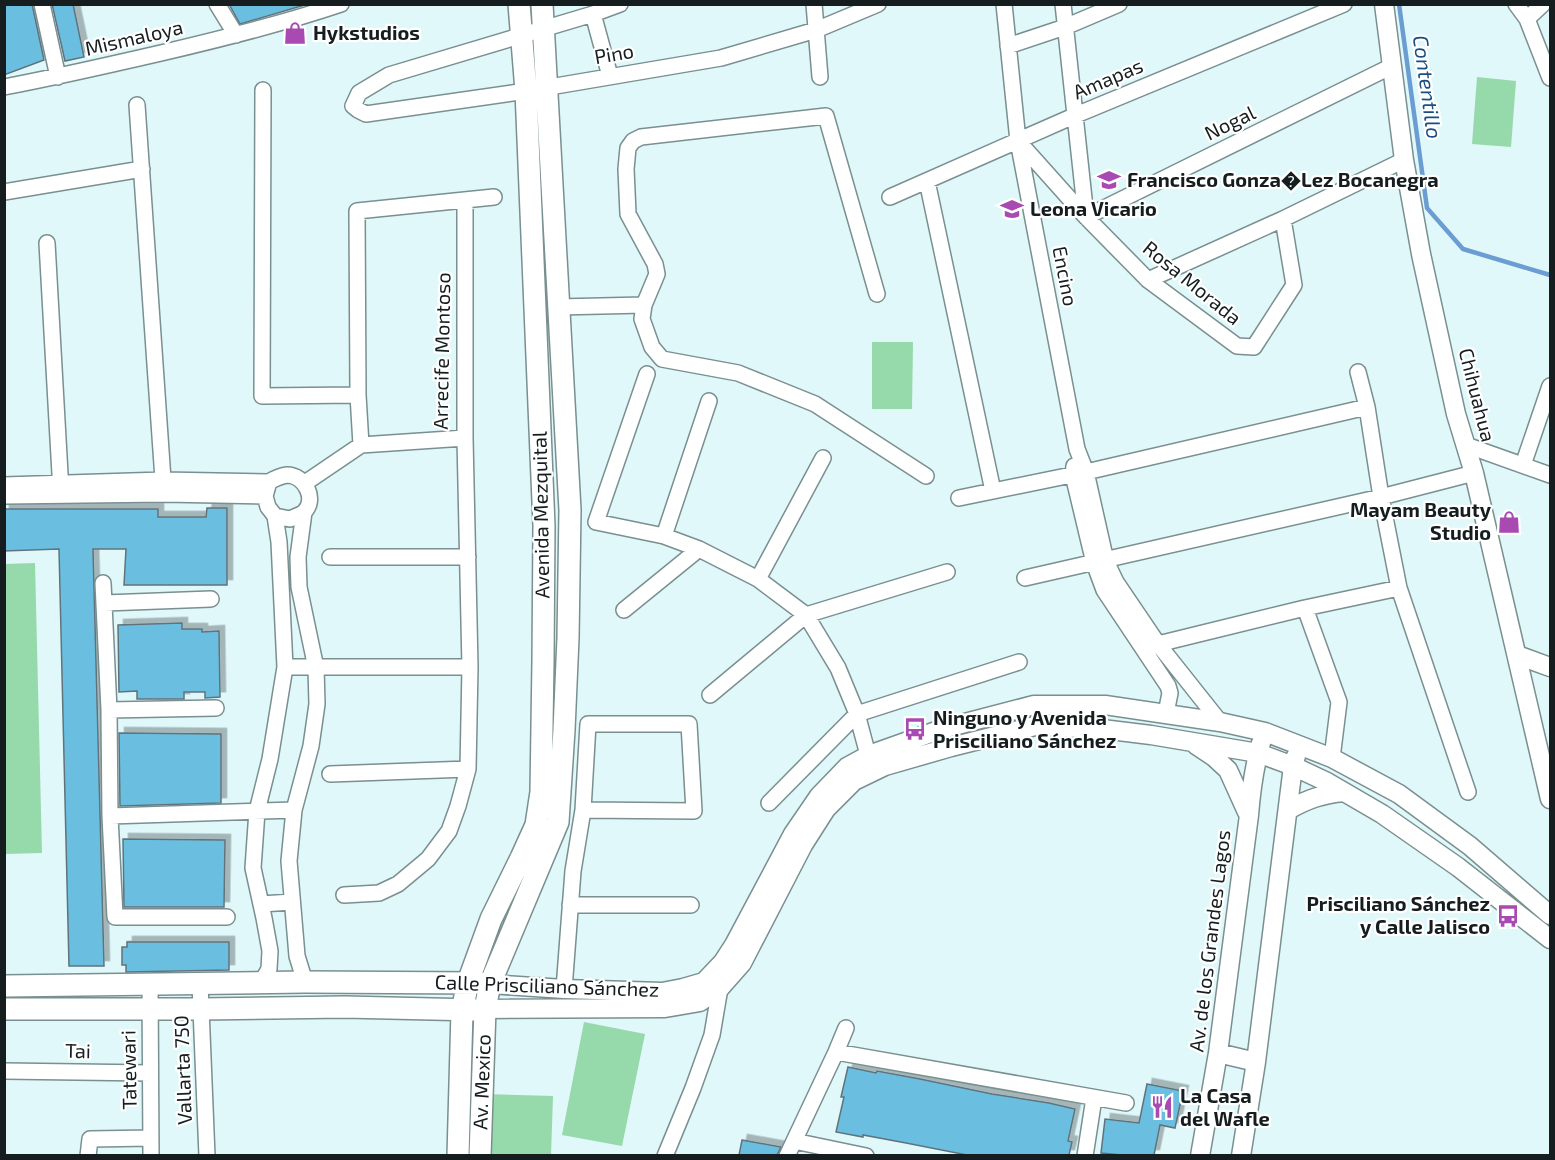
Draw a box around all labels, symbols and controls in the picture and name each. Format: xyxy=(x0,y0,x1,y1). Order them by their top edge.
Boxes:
street label: Mismaloya xyxy=(82,14,185,60)
shop icon: Hykstudios xyxy=(282,20,308,46)
place label: Hykstudios xyxy=(313,20,420,45)
water label: Contentillo xyxy=(1409,33,1448,140)
street label: Pino xyxy=(592,38,635,68)
street label: Amapas xyxy=(1069,53,1146,104)
street label: Nogal xyxy=(1200,100,1259,145)
school or university icon: Francisco Gonza�Lez Bocanegra xyxy=(1096,167,1122,193)
place label: Francisco Gonza�Lez Bocanegra xyxy=(1127,167,1439,191)
school or university icon: Leona Vicario xyxy=(999,196,1025,222)
place label: Leona Vicario xyxy=(1030,196,1157,220)
street label: Rosa Morada xyxy=(1139,235,1247,329)
street label: Encino xyxy=(1048,244,1084,308)
street label: Arrecife Montoso xyxy=(428,272,454,430)
street label: Chihuahua xyxy=(1455,345,1501,444)
street label: Avenida Mezquital xyxy=(527,431,553,599)
place label: Mayam Beauty Studio xyxy=(1350,497,1492,544)
shop icon: Mayam Beauty Studio xyxy=(1496,509,1522,535)
place label: Ninguno y Avenida Prisciliano Sánchez xyxy=(933,705,1117,752)
bus stop icon: Ninguno y Avenida Prisciliano Sánchez xyxy=(902,716,928,742)
street label: Av. de los Grandes Lagos xyxy=(1183,829,1235,1053)
place label: Prisciliano Sánchez y Calle Jalisco xyxy=(1307,891,1490,939)
bus stop icon: Prisciliano Sánchez y Calle Jalisco xyxy=(1495,903,1521,929)
street label: Calle Prisciliano Sánchez xyxy=(434,969,660,1001)
street label: Vallarta 750 xyxy=(168,1015,196,1125)
street label: Tatewari xyxy=(115,1030,141,1110)
street label: Av. Mexico xyxy=(467,1034,495,1130)
street label: Tai xyxy=(65,1038,91,1062)
place label: La Casa del Wafle xyxy=(1180,1083,1270,1130)
restaurant icon: La Casa del Wafle xyxy=(1149,1094,1175,1120)

